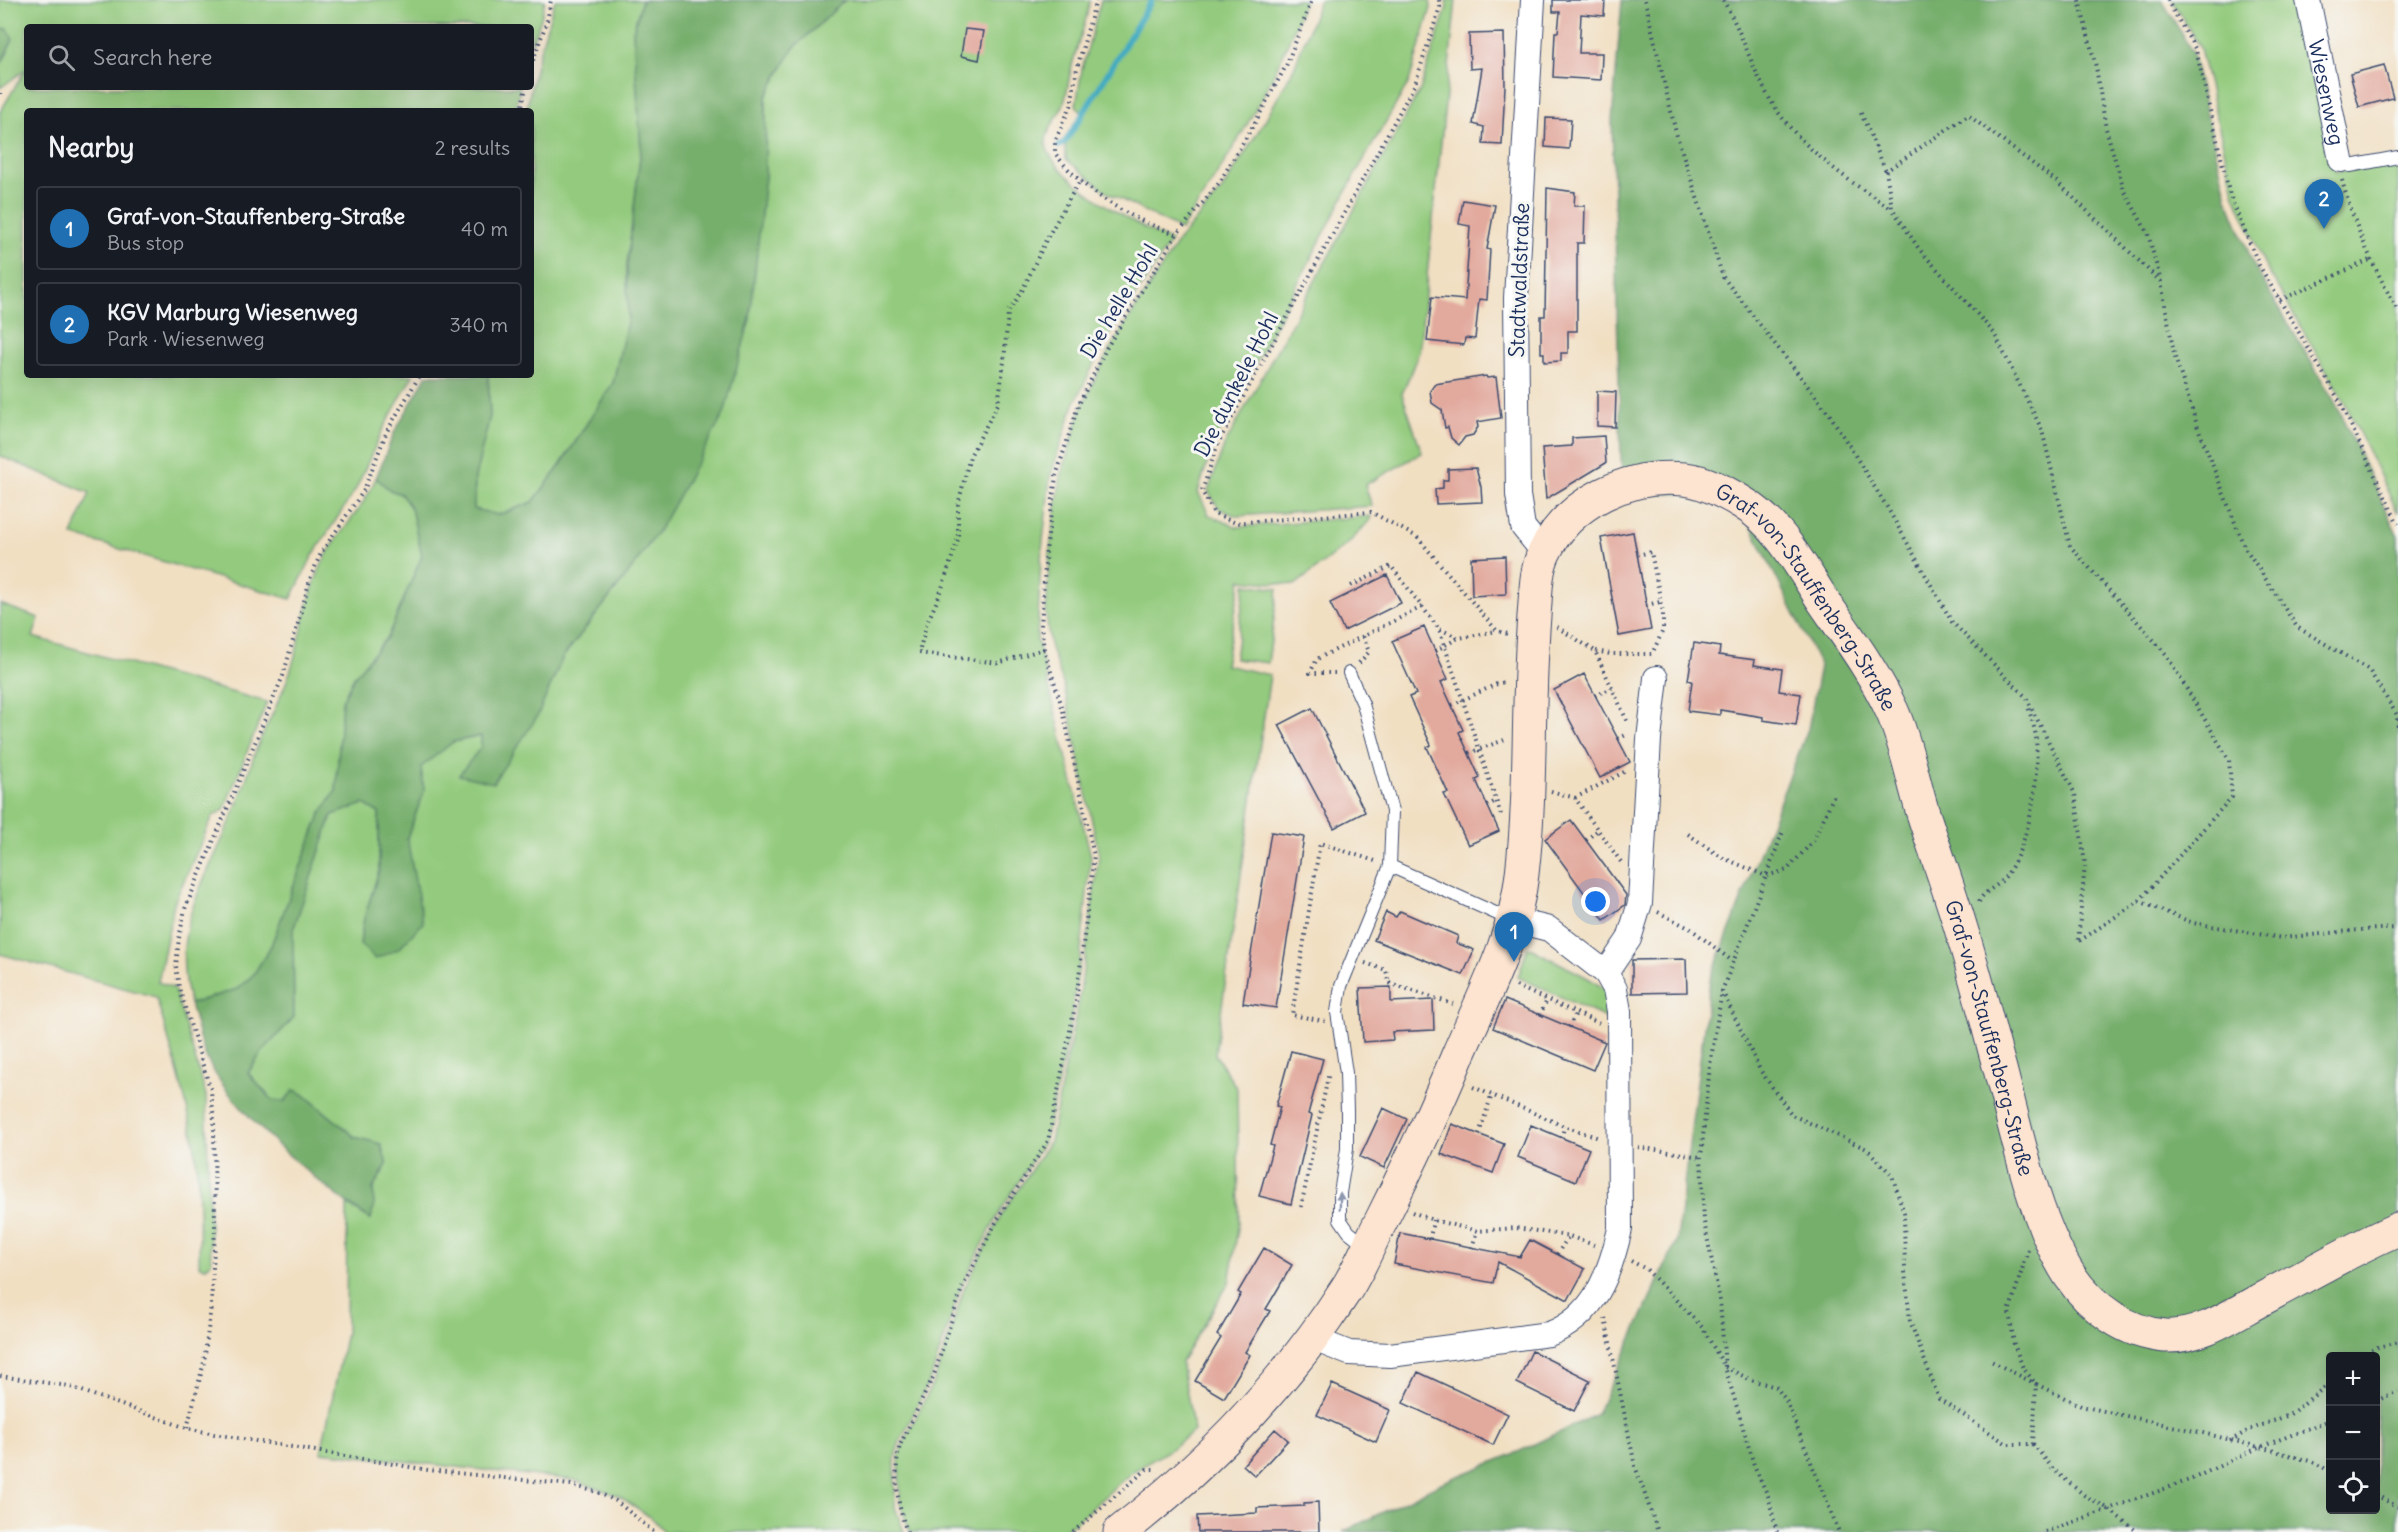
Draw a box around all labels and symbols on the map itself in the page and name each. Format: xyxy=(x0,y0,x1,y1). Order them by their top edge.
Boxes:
street label: Wiesenweg xyxy=(2303,37,2351,147)
pin: 2 xyxy=(2304,180,2344,229)
street label: Stadtwaldstraße xyxy=(1503,202,1535,358)
street label: Die helle Hohl xyxy=(1074,239,1164,363)
street label: Die dunkele Hohl xyxy=(1188,307,1284,461)
street label: Graf-von-Stauffenberg-Straße xyxy=(1711,477,1903,715)
your location xyxy=(1581,887,1610,916)
street label: Graf-von-Stauffenberg-Straße xyxy=(1939,896,2041,1179)
pin: 1 xyxy=(1494,912,1534,962)
one-way arrow xyxy=(1335,1192,1345,1211)

